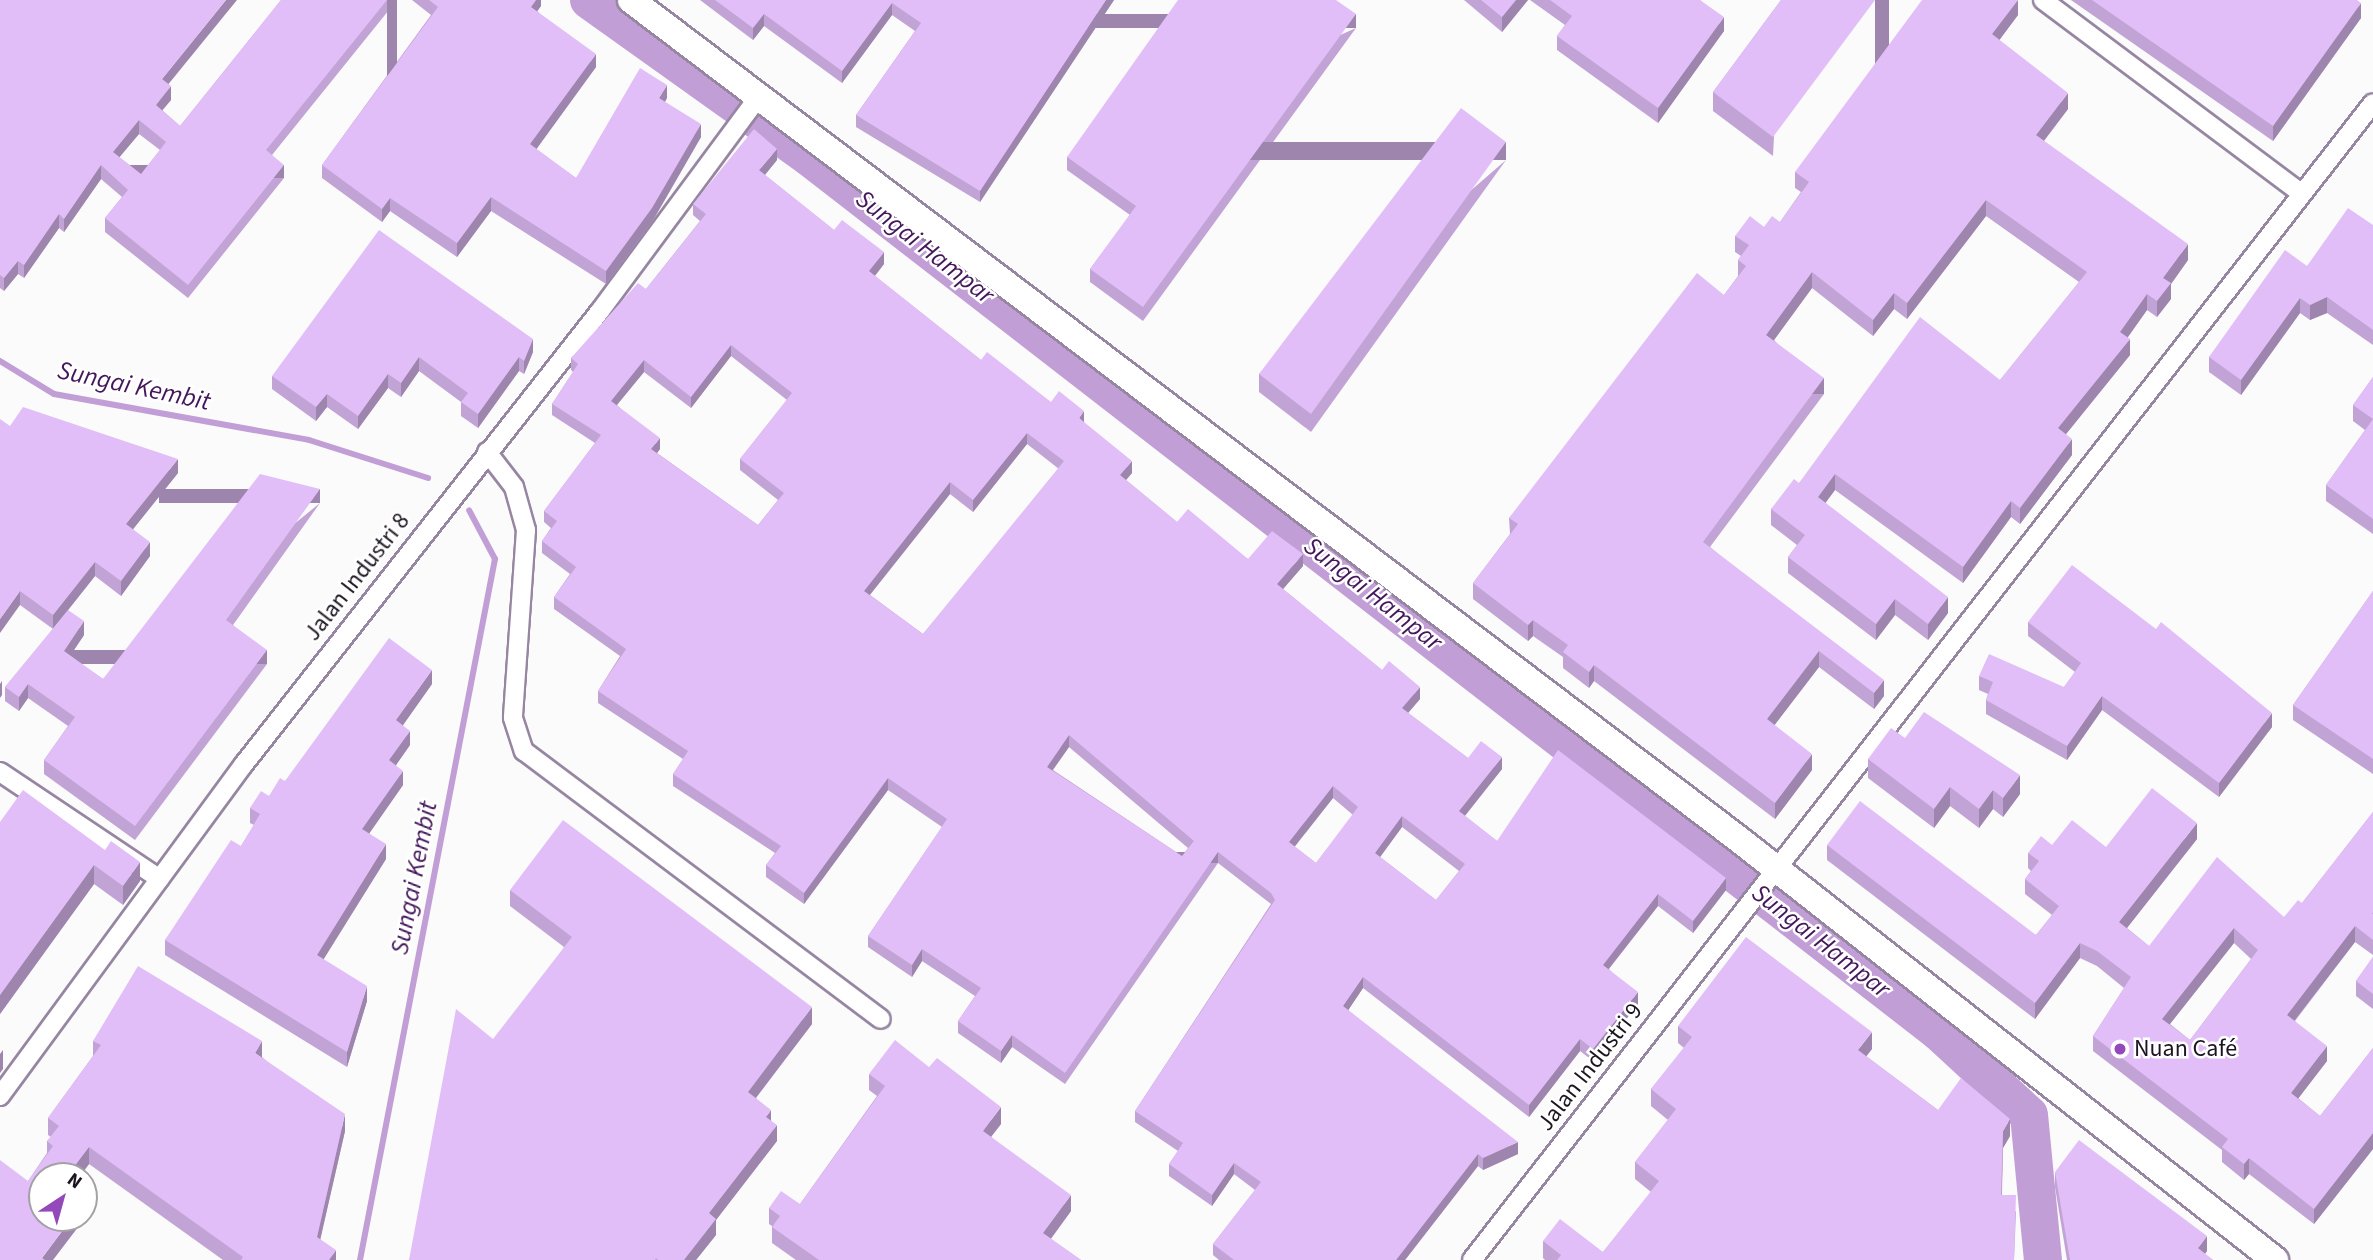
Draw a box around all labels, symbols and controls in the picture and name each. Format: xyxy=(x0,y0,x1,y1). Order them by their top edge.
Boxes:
water label: Sungai Hampar xyxy=(850,183,1000,311)
water label: Sungai Kembit xyxy=(55,355,213,417)
street label: Jalan Industri 8 xyxy=(298,507,416,647)
water label: Sungai Hampar xyxy=(1298,530,1448,658)
water label: Sungai Kembit xyxy=(384,799,444,957)
water label: Sungai Hampar xyxy=(1746,877,1896,1005)
street label: Jalan Industri 9 xyxy=(1531,997,1649,1137)
place label: Nuan Café xyxy=(2134,1035,2237,1063)
marker: Nuan Café xyxy=(2112,1041,2128,1057)
north arrow xyxy=(28,1162,98,1232)
text: N xyxy=(61,1167,88,1196)

